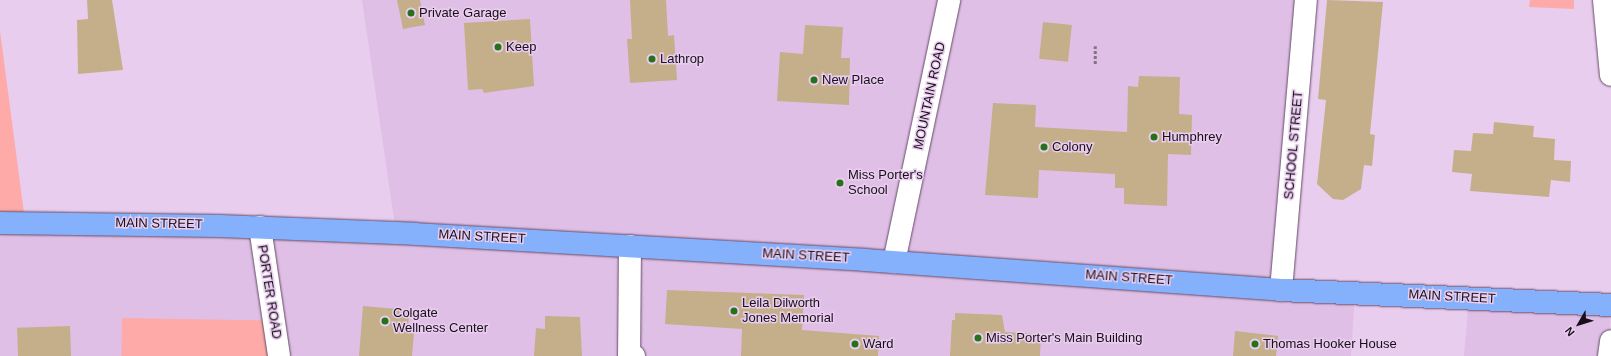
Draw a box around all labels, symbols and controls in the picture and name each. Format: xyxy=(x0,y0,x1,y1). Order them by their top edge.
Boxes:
place label: Private Garage xyxy=(419,5,506,21)
marker: Private Garage xyxy=(406,8,416,18)
place label: Keep xyxy=(506,39,536,55)
street label: MOUNTAIN ROAD xyxy=(911,41,949,151)
marker: Keep xyxy=(493,42,503,52)
place label: Lathrop xyxy=(660,51,704,67)
marker: Lathrop xyxy=(647,54,657,64)
place label: New Place xyxy=(822,72,884,88)
marker: New Place xyxy=(809,75,819,85)
street label: SCHOOL STREET xyxy=(1281,90,1307,200)
place label: Humphrey xyxy=(1162,129,1222,145)
marker: Humphrey xyxy=(1149,132,1159,142)
place label: Colony xyxy=(1052,139,1092,155)
marker: Colony xyxy=(1039,142,1049,152)
place label: Miss Porter's School xyxy=(848,168,923,199)
marker: Miss Porter's School xyxy=(835,178,845,188)
street label: MAIN STREET xyxy=(115,215,203,233)
street label: MAIN STREET xyxy=(438,227,526,247)
street label: PORTER ROAD xyxy=(254,244,284,340)
street label: MAIN STREET xyxy=(762,246,850,266)
street label: MAIN STREET xyxy=(1085,267,1173,289)
street label: MAIN STREET xyxy=(1408,287,1496,307)
place label: Leila Dilworth Jones Memorial xyxy=(742,296,834,327)
north arrow xyxy=(1559,304,1599,344)
place label: Colgate Wellness Center xyxy=(393,306,488,337)
marker: Leila Dilworth Jones Memorial xyxy=(729,306,739,316)
marker: Colgate Wellness Center xyxy=(380,316,390,326)
text: N xyxy=(1563,325,1577,338)
place label: Miss Porter's Main Building xyxy=(986,330,1142,346)
marker: Miss Porter's Main Building xyxy=(973,333,983,343)
place label: Ward xyxy=(863,336,894,352)
place label: Thomas Hooker House xyxy=(1263,336,1397,352)
marker: Ward xyxy=(850,339,860,349)
marker: Thomas Hooker House xyxy=(1250,339,1260,349)

